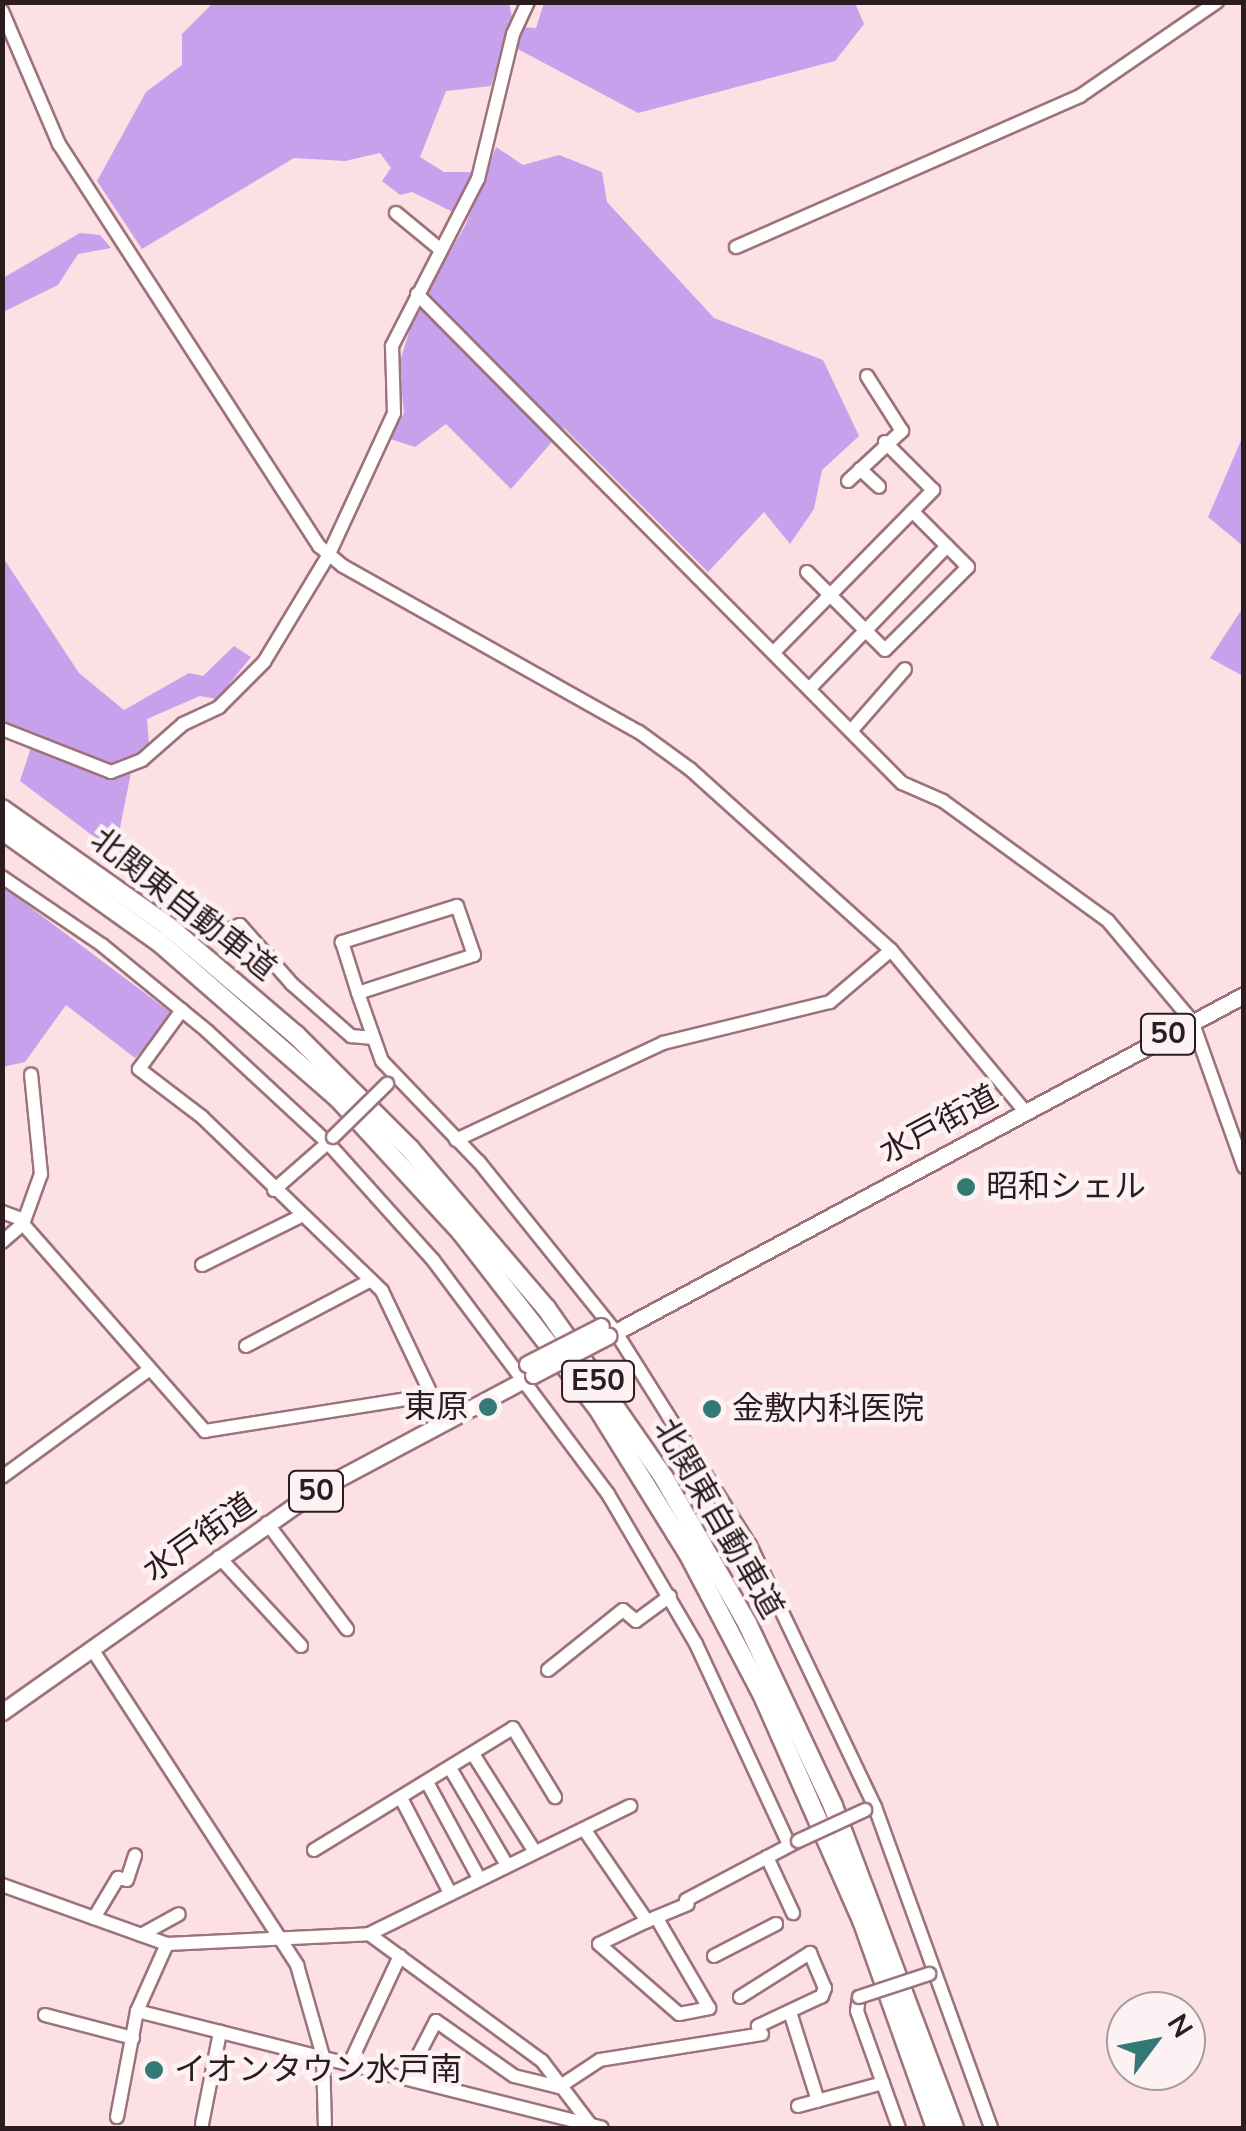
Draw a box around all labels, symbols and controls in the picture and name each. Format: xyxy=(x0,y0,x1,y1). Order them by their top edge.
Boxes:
street label: 北関東自動車道 xyxy=(83,821,283,989)
road number: 50 xyxy=(1138,1009,1198,1059)
street label: 水戸街道 xyxy=(873,1078,1005,1172)
place label: 昭和シェル xyxy=(986,1168,1146,1206)
marker: 昭和シェル xyxy=(955,1176,977,1198)
road number: E50 xyxy=(560,1356,636,1406)
place label: 東原 xyxy=(404,1388,468,1426)
place label: 金敷内科医院 xyxy=(732,1390,924,1428)
marker: 東原 xyxy=(477,1396,499,1418)
marker: 金敷内科医院 xyxy=(701,1398,723,1420)
street label: 北関東自動車道 xyxy=(645,1412,791,1626)
road number: 50 xyxy=(286,1466,346,1516)
street label: 水戸街道 xyxy=(137,1486,263,1590)
north arrow xyxy=(1106,1991,1206,2091)
text: N xyxy=(1158,2007,1201,2045)
place label: イオンタウン水戸南 xyxy=(174,2051,462,2089)
marker: イオンタウン水戸南 xyxy=(143,2059,165,2081)

